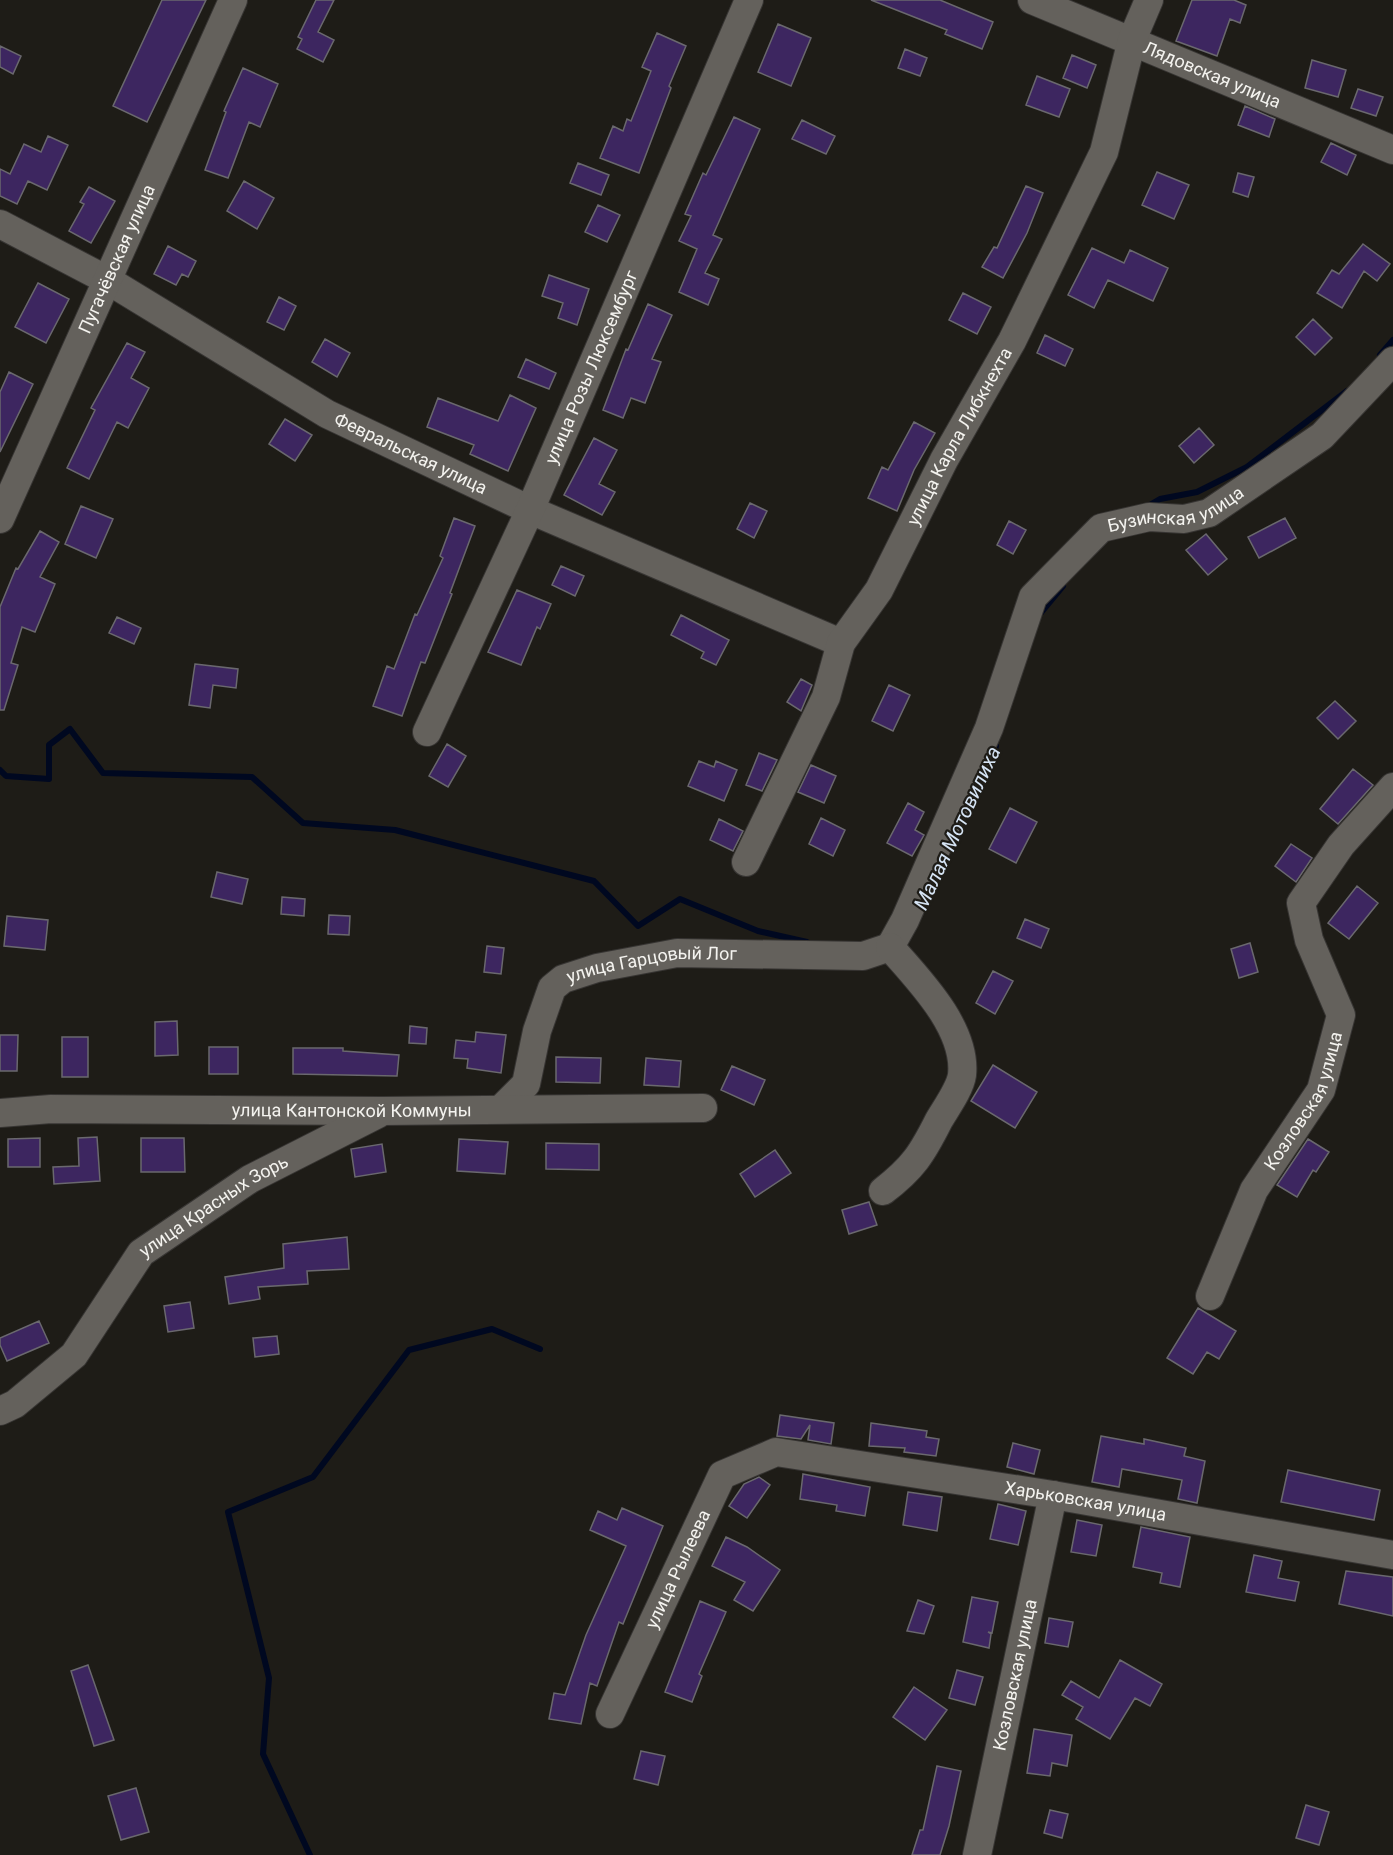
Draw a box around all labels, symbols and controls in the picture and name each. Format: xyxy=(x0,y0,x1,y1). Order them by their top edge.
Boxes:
street label: Лядовская улица xyxy=(1140,36,1284,112)
street label: Пугачёвская улица xyxy=(74,181,159,337)
street label: улица Розы Люксембург xyxy=(540,267,642,467)
street label: улица Карла Либкнехта xyxy=(902,343,1016,529)
street label: Февральская улица xyxy=(331,408,491,498)
street label: Бузинская улица xyxy=(1106,482,1247,536)
water label: Малая Мотовилиха xyxy=(909,743,1005,913)
street label: улица Гарцовый Лог xyxy=(564,942,738,987)
street label: Козловская улица xyxy=(1259,1029,1346,1174)
street label: улица Кантонской Коммуны xyxy=(232,1099,472,1121)
street label: улица Красных Зорь xyxy=(135,1150,292,1261)
street label: Харьковская улица xyxy=(1003,1477,1168,1525)
street label: улица Рылеева xyxy=(641,1506,714,1632)
street label: Козловская улица xyxy=(988,1597,1041,1753)

